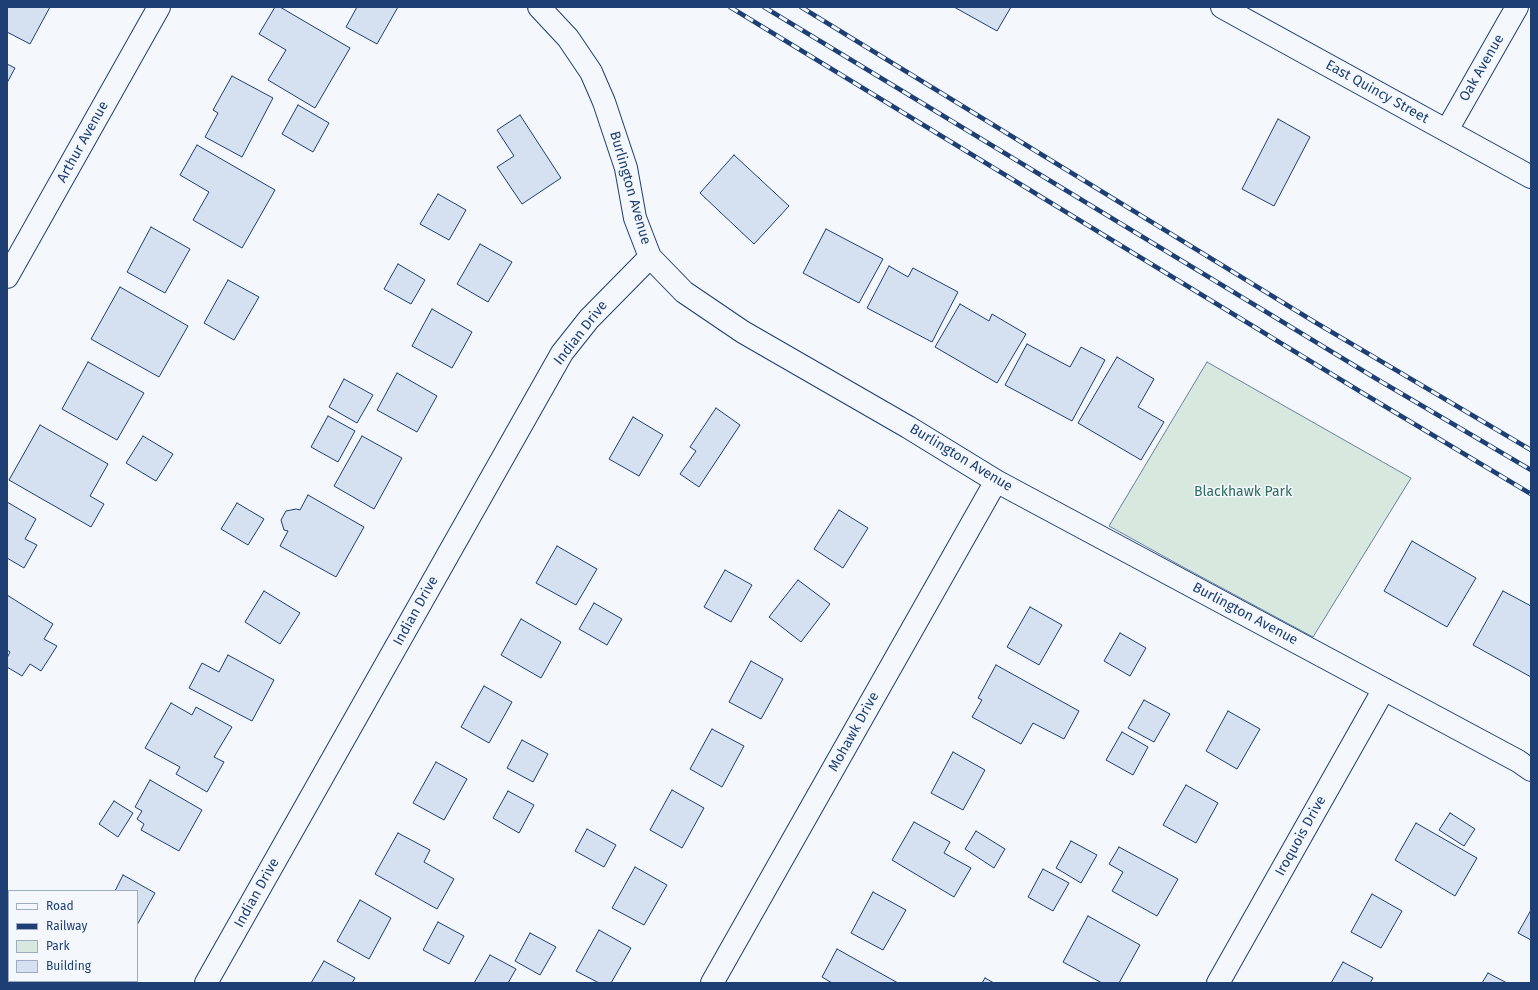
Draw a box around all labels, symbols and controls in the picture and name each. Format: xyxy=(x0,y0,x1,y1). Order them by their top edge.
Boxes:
street label: Oak Avenue xyxy=(1456,32,1508,104)
street label: East Quincy Street xyxy=(1322,57,1432,127)
street label: Arthur Avenue xyxy=(54,98,112,186)
street label: Burlington Avenue xyxy=(606,129,654,247)
street label: Indian Drive xyxy=(551,297,611,369)
street label: Burlington Avenue xyxy=(907,421,1015,495)
park label: Blackhawk Park xyxy=(1194,484,1292,500)
street label: Indian Drive xyxy=(390,573,442,649)
street label: Burlington Avenue xyxy=(1189,579,1301,649)
street label: Mohawk Drive xyxy=(825,689,883,775)
street label: Iroquois Drive xyxy=(1272,793,1330,879)
street label: Indian Drive xyxy=(231,855,283,931)
legend xyxy=(8,890,138,982)
text: Road xyxy=(46,899,74,913)
text: Railway xyxy=(46,919,87,933)
text: Park xyxy=(46,939,70,953)
text: Building xyxy=(46,959,91,973)

